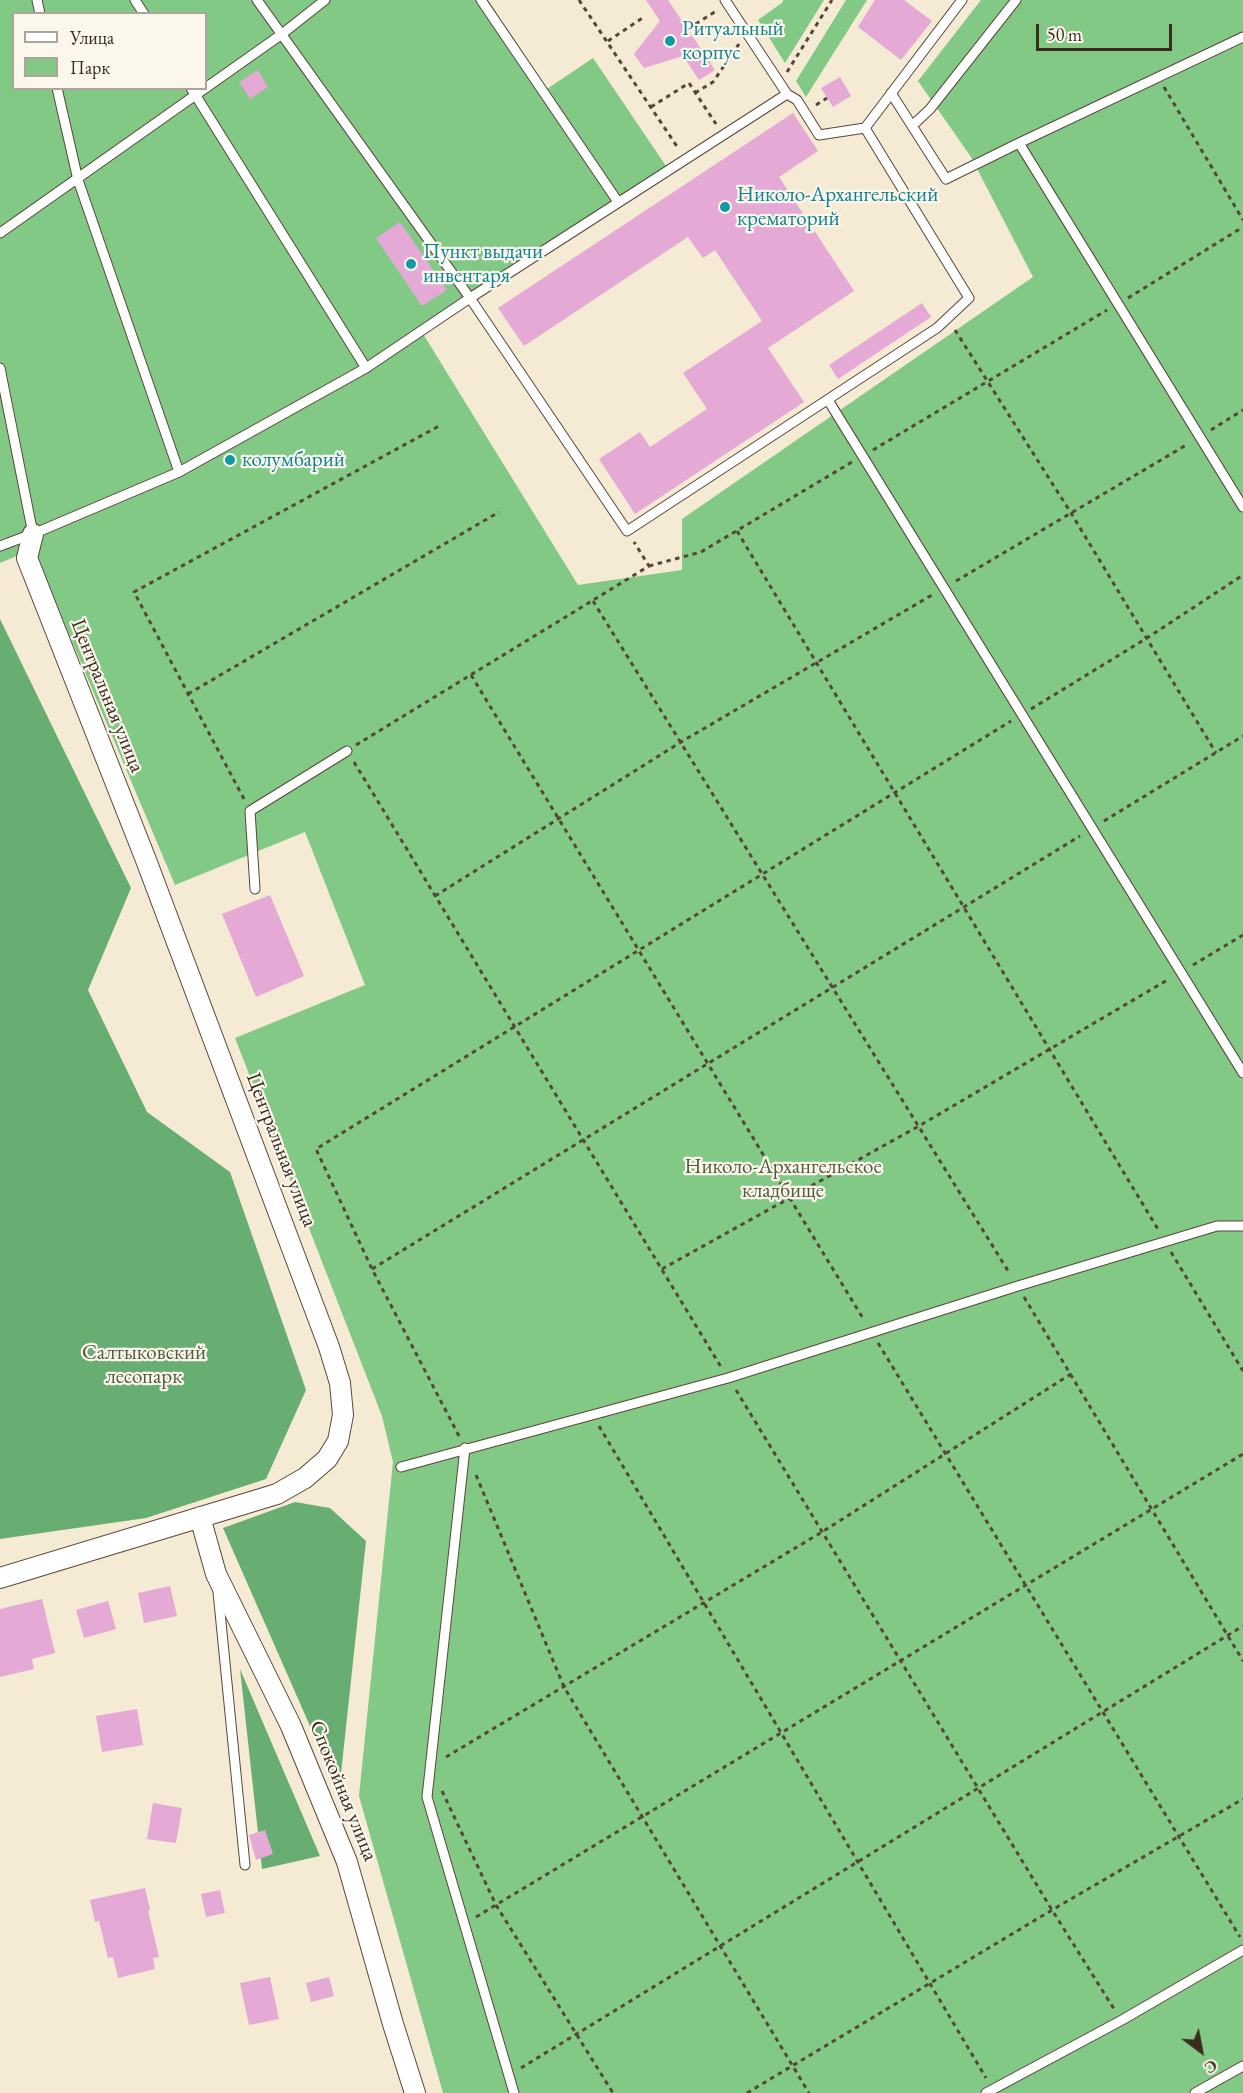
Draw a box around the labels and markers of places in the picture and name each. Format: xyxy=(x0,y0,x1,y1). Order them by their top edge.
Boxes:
place label: Ритуальный корпус xyxy=(682,16,784,66)
marker: Ритуальный корпус xyxy=(663,34,677,48)
place label: Николо-Архангельский крематорий xyxy=(737,182,938,232)
marker: Николо-Архангельский крематорий xyxy=(718,200,732,214)
place label: Пункт выдачи инвентаря xyxy=(423,239,543,289)
marker: Пункт выдачи инвентаря xyxy=(404,257,418,271)
place label: колумбарий xyxy=(242,447,345,473)
marker: колумбарий xyxy=(223,453,237,467)

